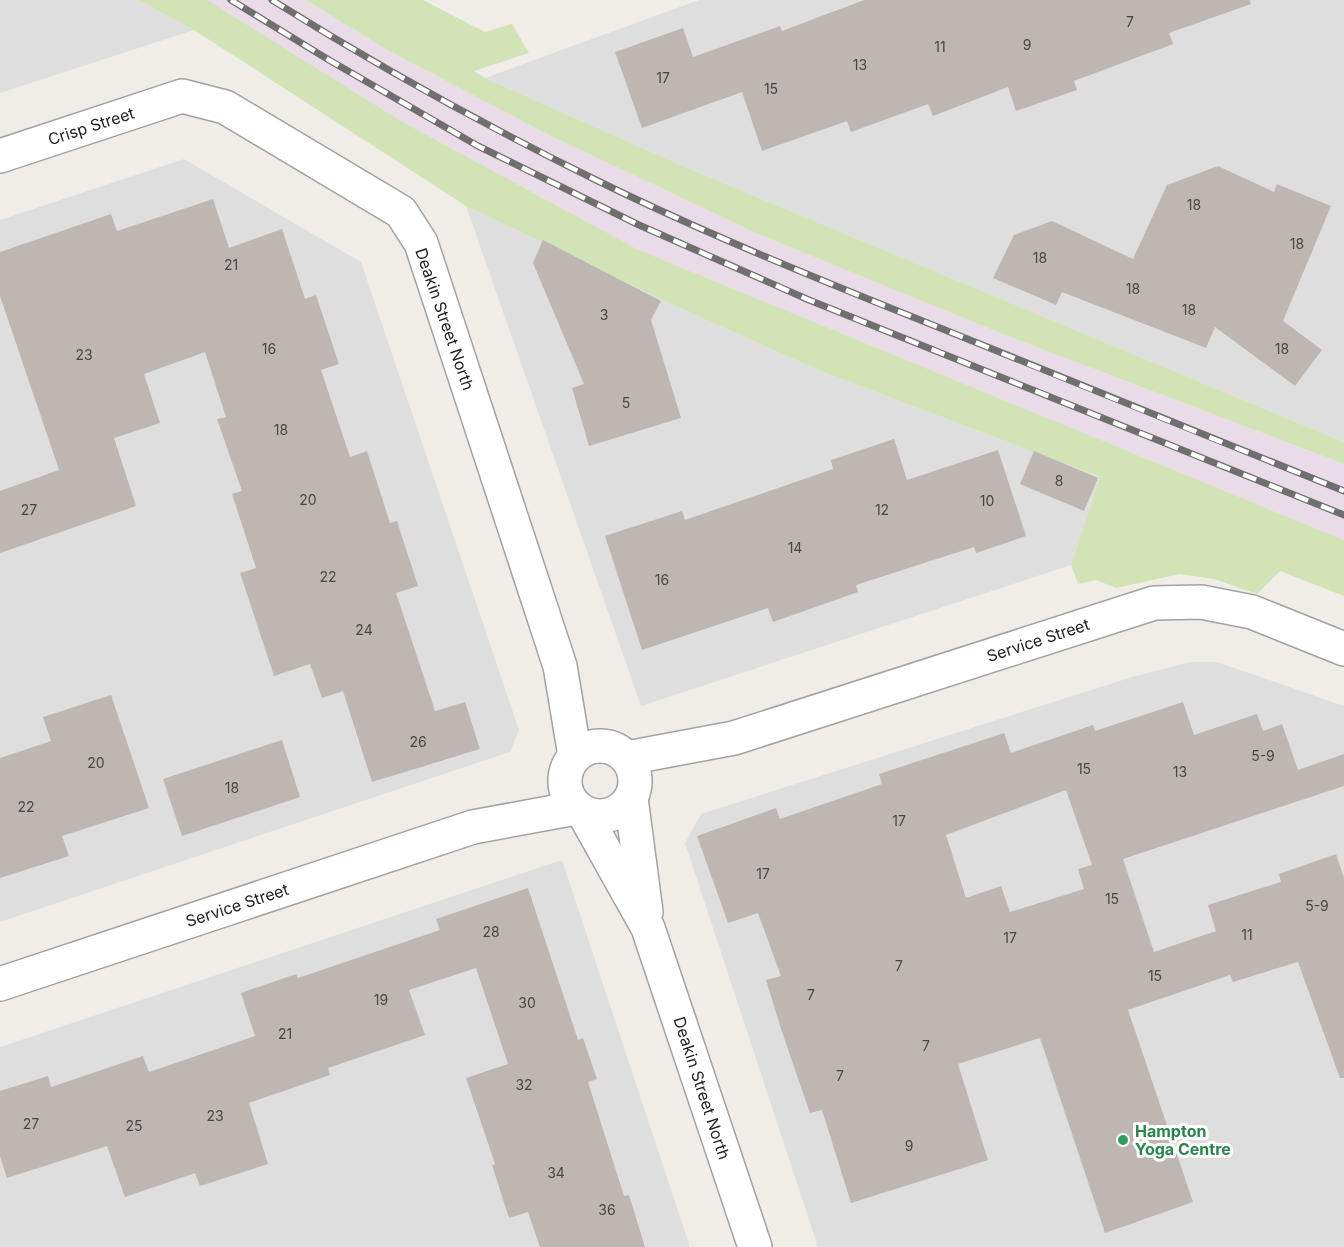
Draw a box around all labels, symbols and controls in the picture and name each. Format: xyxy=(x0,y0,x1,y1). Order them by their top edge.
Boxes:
house number: 7 xyxy=(1126,13,1134,30)
house number: 9 xyxy=(1023,36,1031,53)
house number: 11 xyxy=(934,38,946,55)
house number: 13 xyxy=(853,56,867,73)
house number: 17 xyxy=(656,69,670,86)
house number: 15 xyxy=(764,80,778,97)
street label: Crisp Street xyxy=(45,103,137,149)
house number: 18 xyxy=(1187,196,1201,213)
house number: 18 xyxy=(1290,235,1304,252)
street label: Deakin Street North xyxy=(411,245,479,393)
house number: 18 xyxy=(1033,249,1047,266)
house number: 21 xyxy=(224,256,238,273)
house number: 18 xyxy=(1126,280,1140,297)
house number: 18 xyxy=(1182,301,1196,318)
house number: 3 xyxy=(600,306,608,323)
house number: 16 xyxy=(262,340,276,357)
house number: 18 xyxy=(1275,340,1289,357)
house number: 23 xyxy=(75,346,93,363)
house number: 5 xyxy=(622,394,630,411)
house number: 18 xyxy=(274,421,288,438)
house number: 8 xyxy=(1055,472,1063,489)
house number: 20 xyxy=(299,491,317,508)
house number: 10 xyxy=(980,492,994,509)
house number: 27 xyxy=(21,501,37,518)
house number: 12 xyxy=(875,501,889,518)
house number: 14 xyxy=(788,539,802,556)
house number: 22 xyxy=(319,568,337,585)
house number: 16 xyxy=(655,571,669,588)
street label: Service Street xyxy=(984,614,1092,666)
house number: 24 xyxy=(355,621,373,638)
house number: 26 xyxy=(409,733,427,750)
house number: 5-9 xyxy=(1251,747,1275,764)
house number: 20 xyxy=(87,754,105,771)
house number: 15 xyxy=(1077,760,1091,777)
house number: 13 xyxy=(1173,763,1187,780)
house number: 18 xyxy=(225,779,239,796)
house number: 22 xyxy=(17,798,35,815)
house number: 17 xyxy=(892,812,906,829)
house number: 17 xyxy=(756,865,770,882)
street label: Service Street xyxy=(183,879,291,931)
house number: 15 xyxy=(1105,890,1119,907)
house number: 5-9 xyxy=(1305,897,1329,914)
house number: 28 xyxy=(482,923,500,940)
house number: 11 xyxy=(1241,926,1253,943)
house number: 17 xyxy=(1003,929,1017,946)
house number: 7 xyxy=(895,957,903,974)
house number: 15 xyxy=(1148,967,1162,984)
house number: 7 xyxy=(807,986,815,1003)
house number: 19 xyxy=(374,991,388,1008)
house number: 30 xyxy=(518,994,536,1011)
street label: Deakin Street North xyxy=(669,1014,735,1162)
house number: 21 xyxy=(278,1025,292,1042)
house number: 7 xyxy=(922,1037,930,1054)
house number: 7 xyxy=(836,1067,844,1084)
house number: 32 xyxy=(515,1076,533,1093)
house number: 23 xyxy=(206,1107,224,1124)
house number: 27 xyxy=(23,1115,39,1132)
house number: 25 xyxy=(125,1117,143,1134)
place label: Hampton Yoga Centre xyxy=(1135,1121,1231,1159)
marker: Hampton Yoga Centre xyxy=(1116,1133,1130,1147)
house number: 9 xyxy=(905,1137,913,1154)
house number: 34 xyxy=(547,1164,565,1181)
house number: 36 xyxy=(598,1201,616,1218)

